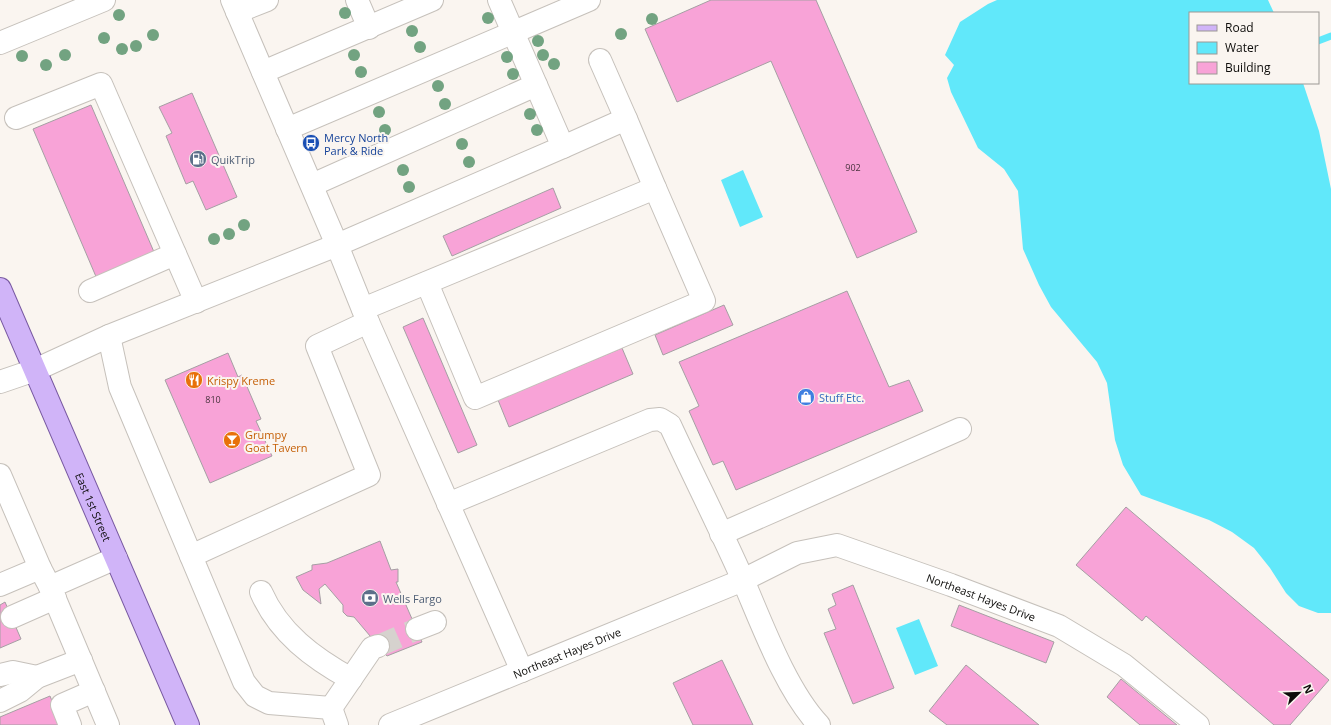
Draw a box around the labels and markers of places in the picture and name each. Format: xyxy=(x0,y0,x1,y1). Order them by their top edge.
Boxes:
place label: Mercy North Park & Ride xyxy=(324,130,388,158)
bus stop icon: Mercy North Park & Ride xyxy=(301,133,321,153)
fuel station icon: QuikTrip xyxy=(188,149,208,169)
place label: QuikTrip xyxy=(211,152,255,167)
restaurant icon: Krispy Kreme xyxy=(184,370,204,390)
place label: Krispy Kreme xyxy=(207,373,275,388)
shop icon: Stuff Etc. xyxy=(796,387,816,407)
place label: Stuff Etc. xyxy=(819,390,864,405)
place label: Grumpy Goat Tavern xyxy=(245,427,308,455)
bar icon: Grumpy Goat Tavern xyxy=(222,430,242,450)
bank icon: Wells Fargo xyxy=(360,588,380,608)
place label: Wells Fargo xyxy=(383,591,442,606)

